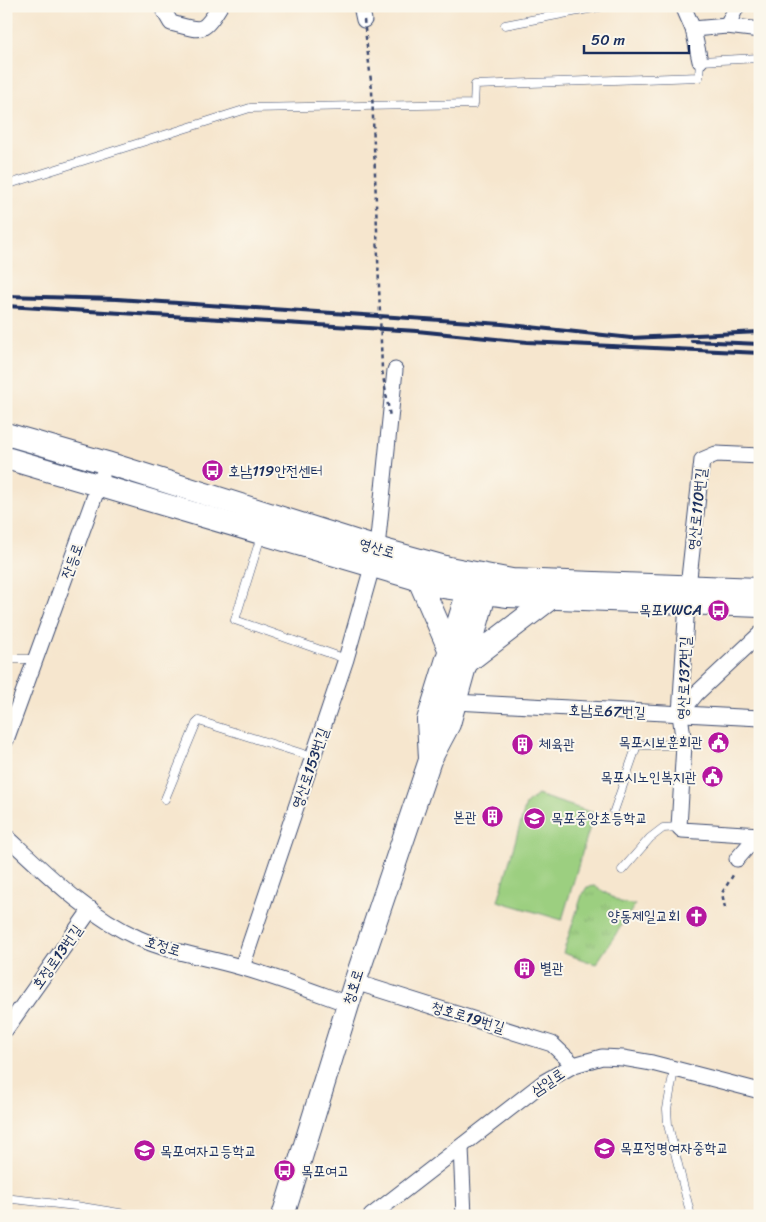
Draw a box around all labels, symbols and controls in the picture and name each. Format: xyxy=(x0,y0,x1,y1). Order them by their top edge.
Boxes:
scale bar xyxy=(584,22,688,54)
text: 50 m xyxy=(591,27,626,53)
place label: 호남119안전센터 xyxy=(228,458,323,484)
bus stop icon: 호남119안전센터 xyxy=(200,459,224,483)
street label: 영산로110번길 xyxy=(680,467,714,551)
street label: 영산로 xyxy=(356,531,398,565)
street label: 잔등로 xyxy=(54,540,90,582)
place label: 목포YWCA xyxy=(639,597,702,623)
bus stop icon: 목포YWCA xyxy=(706,598,730,622)
street label: 영산로137번길 xyxy=(670,636,698,720)
street label: 호남로67번길 xyxy=(568,697,646,725)
street label: 영산로153번길 xyxy=(284,724,336,812)
place label: 목포시보훈회관 xyxy=(619,729,703,755)
public building icon: 목포시보훈회관 xyxy=(707,730,731,754)
place label: 체육관 xyxy=(539,731,575,757)
building icon: 체육관 xyxy=(511,732,535,756)
place label: 목포시노인복지관 xyxy=(600,764,697,790)
public building icon: 목포시노인복지관 xyxy=(701,765,725,789)
place label: 본관 xyxy=(453,804,477,830)
building icon: 본관 xyxy=(481,805,505,829)
place label: 목포중앙초등학교 xyxy=(551,805,648,831)
school or university icon: 목포중앙초등학교 xyxy=(523,806,547,830)
place label: 양동제일교회 xyxy=(608,903,680,929)
church icon: 양동제일교회 xyxy=(684,904,708,928)
street label: 호정로13번길 xyxy=(25,919,89,995)
street label: 호정로 xyxy=(142,928,184,964)
place label: 별관 xyxy=(540,955,564,981)
building icon: 별관 xyxy=(512,956,536,980)
street label: 청호로 xyxy=(335,966,371,1008)
street label: 청호로19번길 xyxy=(428,993,508,1041)
street label: 삼일로 xyxy=(526,1061,570,1103)
place label: 목포정명여자중학교 xyxy=(620,1135,729,1161)
school or university icon: 목포정명여자중학교 xyxy=(592,1136,616,1160)
place label: 목포여자고등학교 xyxy=(160,1138,257,1164)
school or university icon: 목포여자고등학교 xyxy=(132,1139,156,1163)
place label: 목포여고 xyxy=(301,1158,349,1184)
bus stop icon: 목포여고 xyxy=(273,1159,297,1183)

